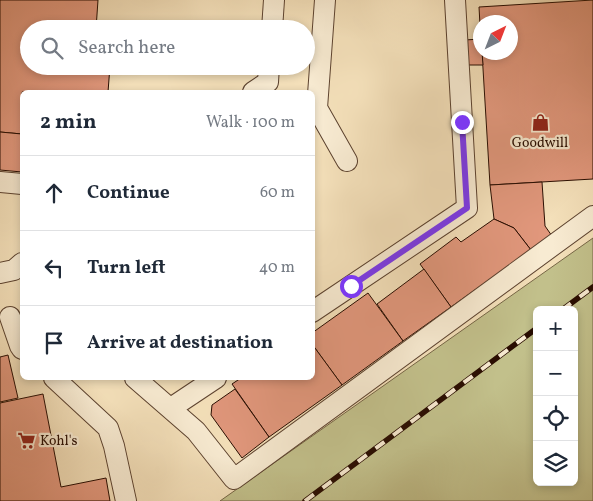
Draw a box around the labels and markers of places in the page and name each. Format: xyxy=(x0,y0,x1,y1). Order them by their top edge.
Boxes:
shop icon: Goodwill xyxy=(530,112,550,132)
place label: Goodwill xyxy=(512,134,568,153)
supermarket icon: Kohl's xyxy=(16,430,36,450)
place label: Kohl's xyxy=(40,432,78,451)

